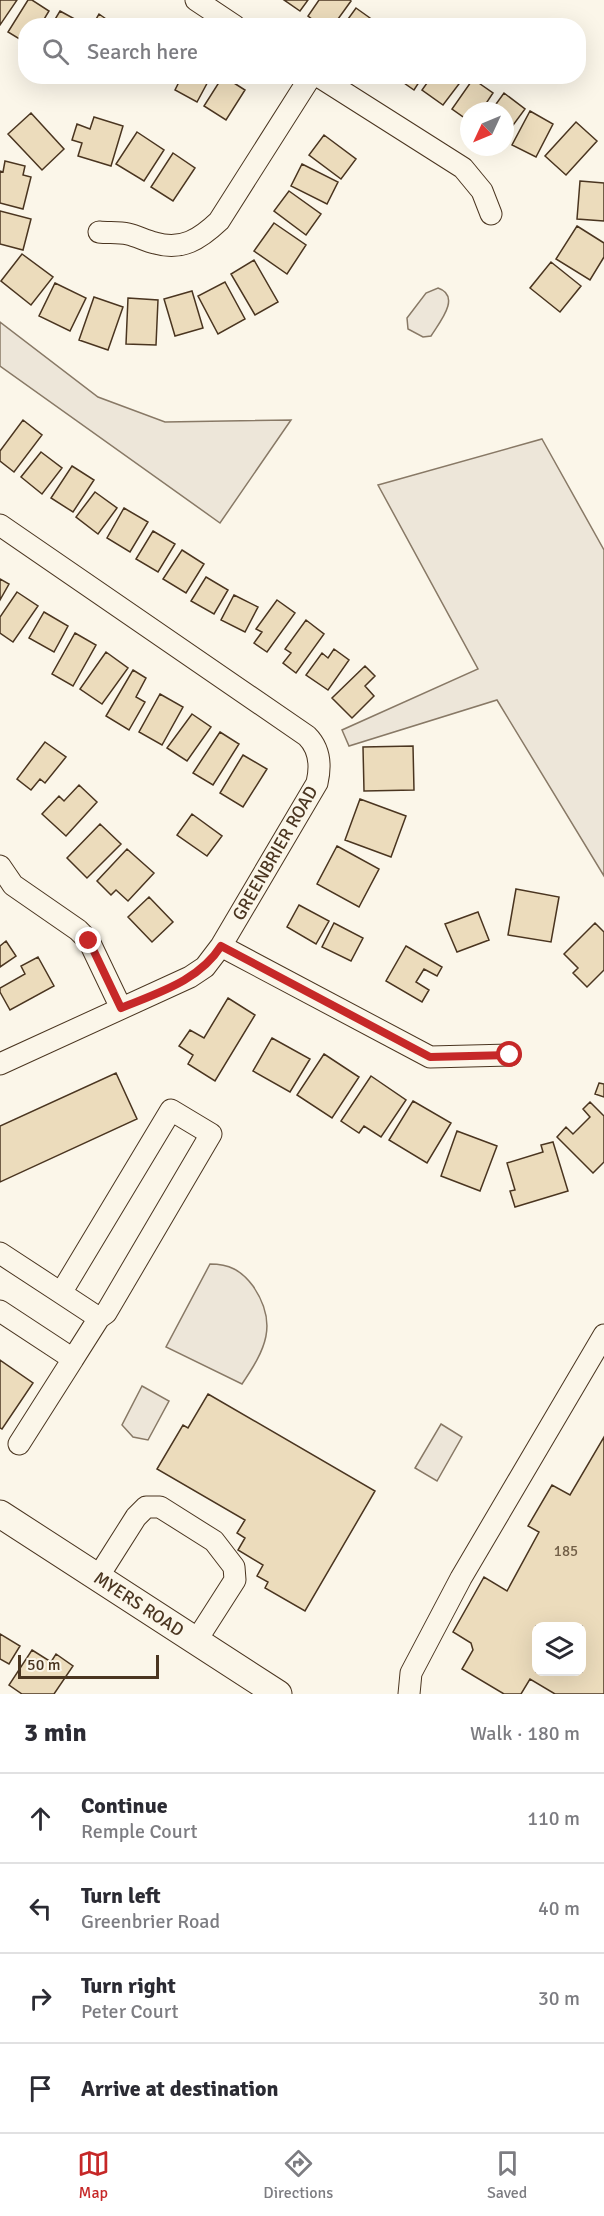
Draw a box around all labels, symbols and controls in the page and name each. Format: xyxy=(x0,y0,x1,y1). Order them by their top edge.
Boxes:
search box xyxy=(18,18,586,84)
icon: search xyxy=(39,35,72,68)
text: Search here xyxy=(87,38,198,65)
north arrow xyxy=(460,102,514,156)
street label: GREENBRIER ROAD xyxy=(228,782,322,924)
route end xyxy=(75,927,101,953)
route start xyxy=(496,1041,522,1067)
house number: 185 xyxy=(554,1542,578,1560)
street label: MYERS ROAD xyxy=(90,1567,188,1641)
map controls xyxy=(532,1622,586,1676)
button: layers xyxy=(532,1622,586,1676)
scale bar xyxy=(18,1652,159,1680)
text: 50 m xyxy=(27,1655,61,1675)
text: 3 min xyxy=(24,1717,87,1749)
text: Walk · 180 m xyxy=(470,1721,580,1746)
text: Continue xyxy=(81,1792,168,1819)
icon: ahead xyxy=(24,1802,57,1835)
text: 110 m xyxy=(527,1806,580,1831)
text: Remple Court xyxy=(81,1819,197,1844)
text: Turn left xyxy=(81,1882,161,1909)
icon: left xyxy=(24,1892,57,1925)
text: 40 m xyxy=(538,1896,580,1921)
text: Greenbrier Road xyxy=(81,1909,220,1934)
text: Turn right xyxy=(81,1972,176,1999)
icon: right xyxy=(24,1982,57,2015)
text: 30 m xyxy=(538,1986,580,2011)
text: Peter Court xyxy=(81,1999,178,2024)
icon: arrive xyxy=(24,2072,57,2105)
text: Arrive at destination xyxy=(81,2075,278,2102)
tab: Map xyxy=(77,2147,110,2203)
tab: Directions xyxy=(263,2147,333,2203)
tab: Saved xyxy=(487,2147,527,2203)

